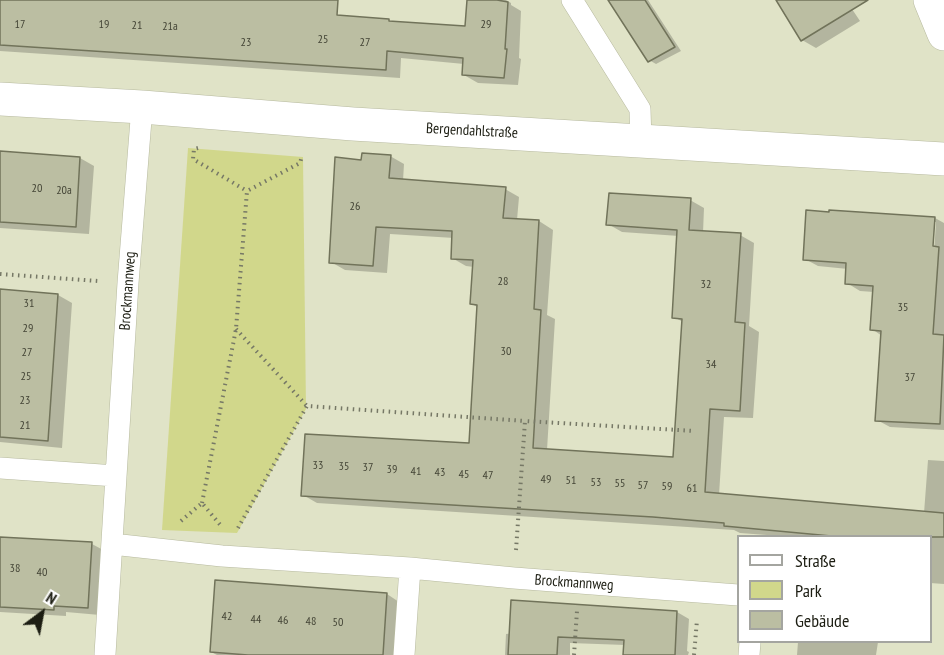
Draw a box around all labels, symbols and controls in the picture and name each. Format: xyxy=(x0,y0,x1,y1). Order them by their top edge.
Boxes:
house number: 17 xyxy=(15,18,25,32)
house number: 19 xyxy=(99,18,109,32)
house number: 29 xyxy=(481,18,491,32)
house number: 21 xyxy=(132,19,142,33)
house number: 21a xyxy=(162,20,178,34)
house number: 25 xyxy=(318,33,328,47)
house number: 23 xyxy=(241,36,251,50)
house number: 27 xyxy=(360,36,370,50)
street label: Bergendahlstraße xyxy=(426,120,518,142)
house number: 20 xyxy=(32,182,42,196)
house number: 20a xyxy=(56,184,72,198)
house number: 26 xyxy=(350,200,360,214)
street label: Brockmannweg xyxy=(116,251,140,331)
house number: 28 xyxy=(498,275,508,289)
house number: 32 xyxy=(701,278,711,292)
house number: 31 xyxy=(24,297,34,311)
house number: 35 xyxy=(898,301,908,315)
house number: 29 xyxy=(23,322,33,336)
house number: 30 xyxy=(501,345,511,359)
house number: 27 xyxy=(22,346,32,360)
house number: 34 xyxy=(706,358,716,372)
house number: 25 xyxy=(21,370,31,384)
house number: 37 xyxy=(905,371,915,385)
house number: 23 xyxy=(20,394,30,408)
house number: 21 xyxy=(20,419,30,433)
house number: 33 xyxy=(313,459,323,473)
house number: 35 xyxy=(339,460,349,474)
house number: 37 xyxy=(363,461,373,475)
house number: 39 xyxy=(387,463,397,477)
house number: 41 xyxy=(411,465,421,479)
house number: 43 xyxy=(435,466,445,480)
house number: 45 xyxy=(459,468,469,482)
house number: 47 xyxy=(483,469,493,483)
house number: 49 xyxy=(541,473,551,487)
house number: 51 xyxy=(566,474,576,488)
house number: 53 xyxy=(591,476,601,490)
house number: 55 xyxy=(615,477,625,491)
house number: 57 xyxy=(638,479,648,493)
house number: 59 xyxy=(662,480,672,494)
house number: 61 xyxy=(687,482,697,496)
legend xyxy=(737,535,932,643)
text: Straße xyxy=(795,549,836,572)
house number: 38 xyxy=(10,562,20,576)
house number: 40 xyxy=(37,566,47,580)
street label: Brockmannweg xyxy=(534,571,614,595)
text: Park xyxy=(795,579,822,602)
north arrow xyxy=(12,583,72,643)
text: N xyxy=(43,587,60,609)
text: Gebäude xyxy=(795,609,849,632)
house number: 42 xyxy=(222,610,232,624)
house number: 44 xyxy=(251,613,261,627)
house number: 46 xyxy=(278,614,288,628)
house number: 48 xyxy=(306,615,316,629)
house number: 50 xyxy=(333,616,343,630)

